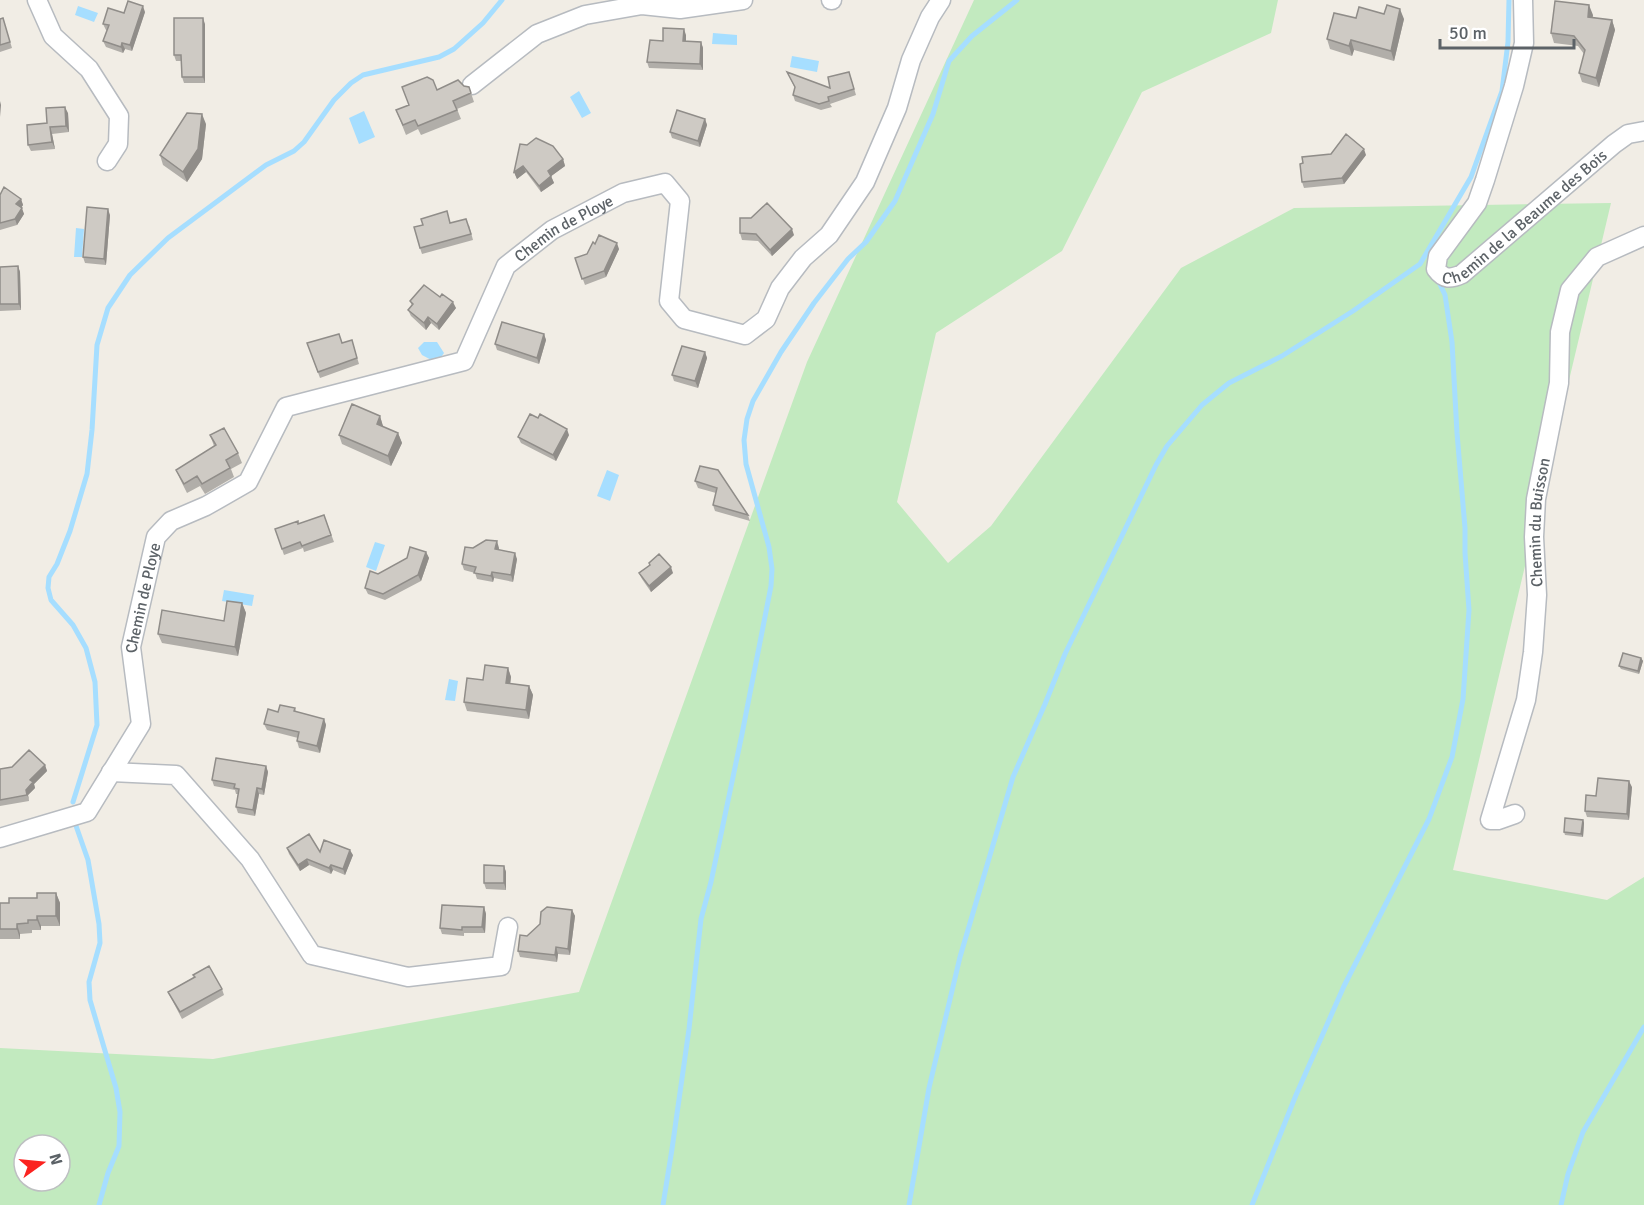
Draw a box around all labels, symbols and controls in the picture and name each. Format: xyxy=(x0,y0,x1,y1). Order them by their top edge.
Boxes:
scale bar xyxy=(1440,12,1574,50)
text: 50 m xyxy=(1449,22,1487,44)
street label: Chemin de la Beaume des Bois xyxy=(1440,145,1611,289)
street label: Chemin de Ploye xyxy=(511,191,617,267)
street label: Chemin du Buisson xyxy=(1525,456,1555,588)
street label: Chemin de Ploye xyxy=(122,541,165,654)
north arrow xyxy=(12,1133,72,1193)
text: N xyxy=(44,1151,67,1167)

